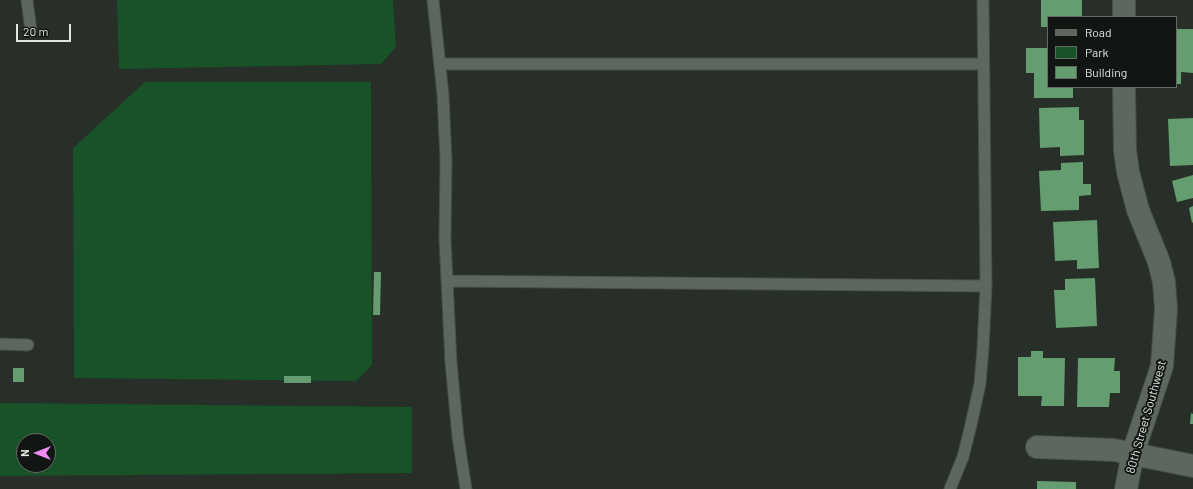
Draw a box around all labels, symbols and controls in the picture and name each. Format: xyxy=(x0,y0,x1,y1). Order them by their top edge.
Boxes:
scale bar xyxy=(18,16,73,42)
legend xyxy=(1047,16,1177,88)
text: 20 m xyxy=(23,24,49,38)
text: Road xyxy=(1085,25,1112,39)
text: Park xyxy=(1085,45,1109,59)
text: Building xyxy=(1085,65,1127,79)
street label: 80th Street Southwest xyxy=(1123,359,1169,475)
north arrow xyxy=(16,433,56,473)
text: N xyxy=(18,449,31,457)

